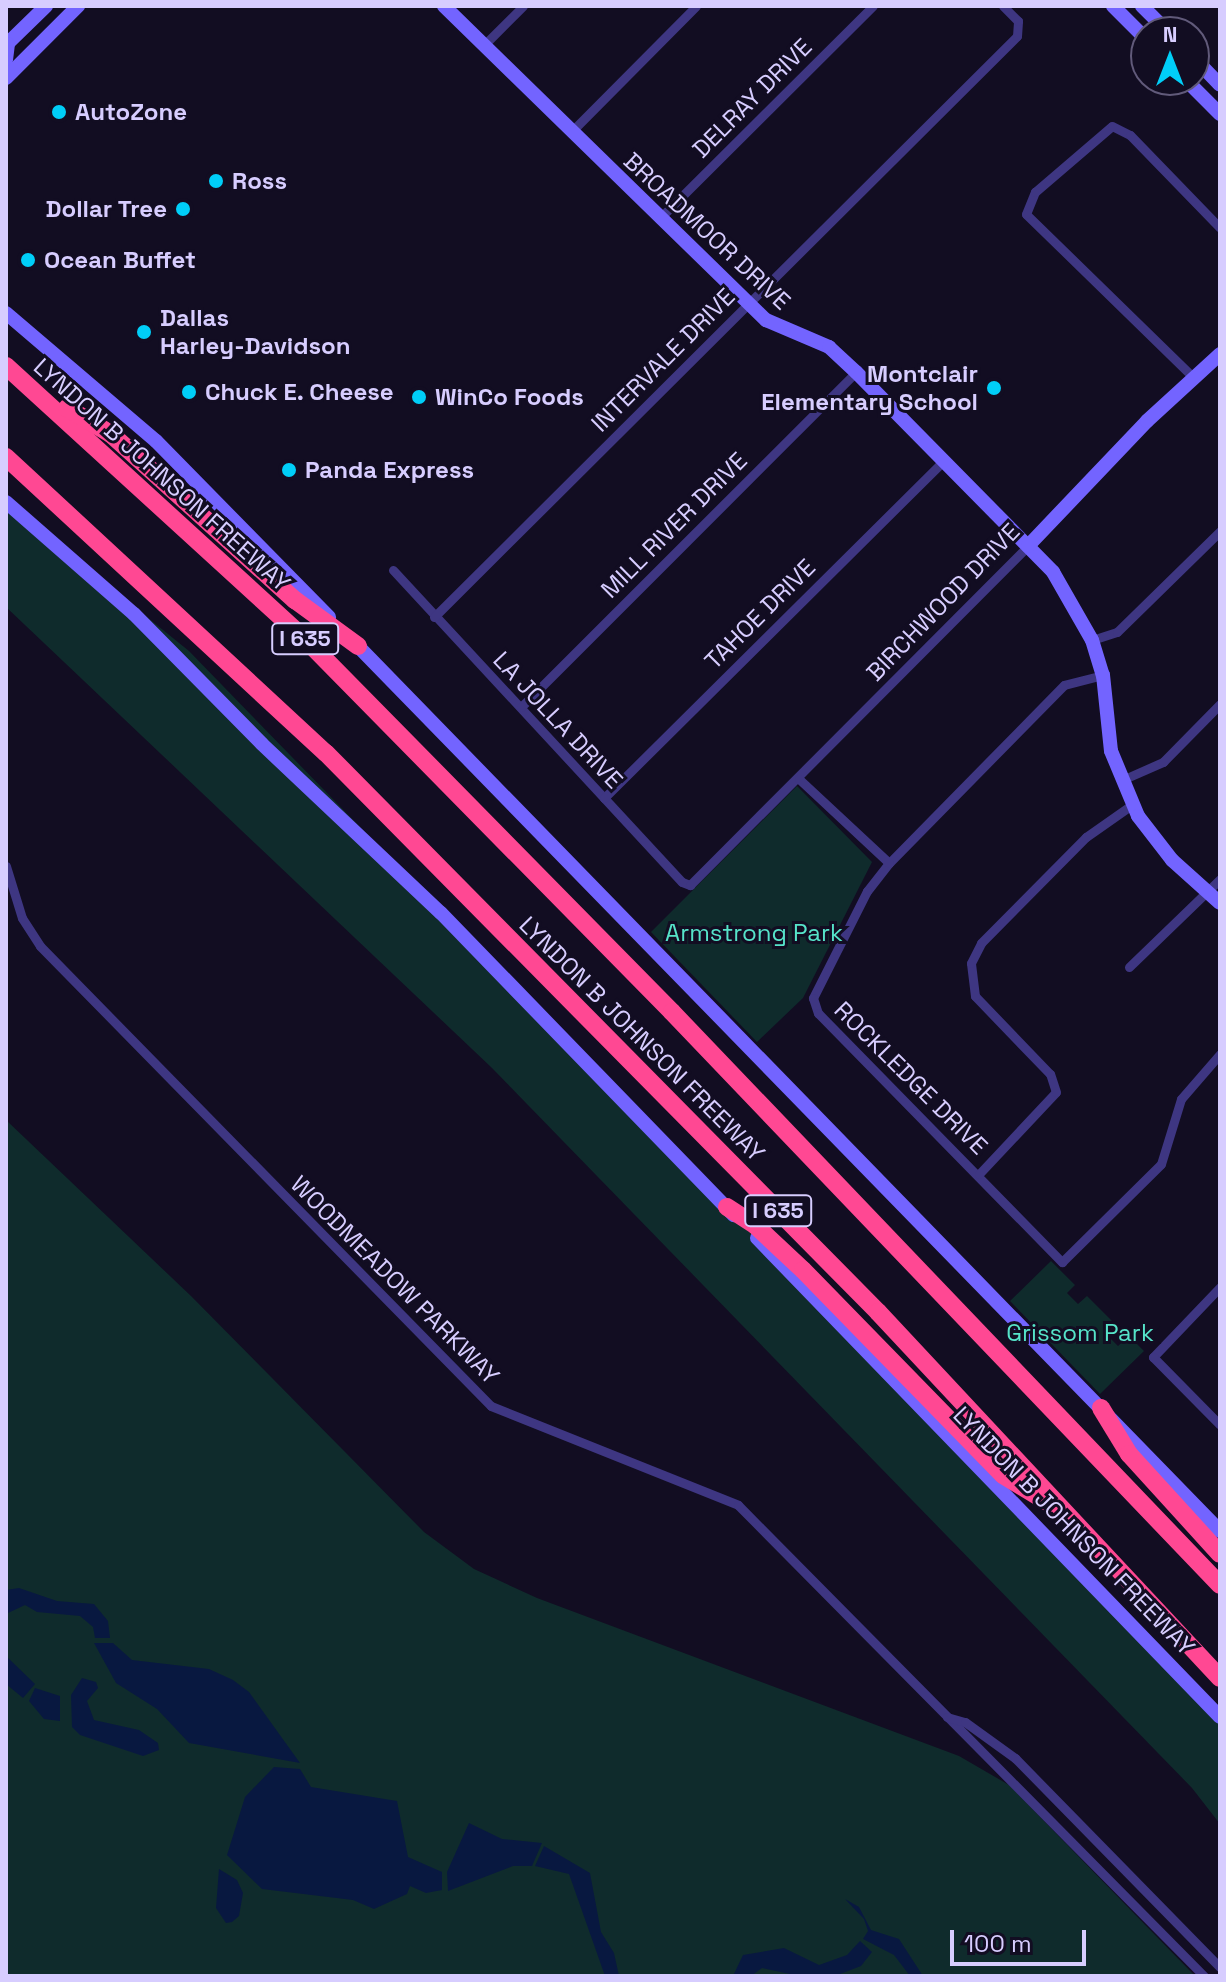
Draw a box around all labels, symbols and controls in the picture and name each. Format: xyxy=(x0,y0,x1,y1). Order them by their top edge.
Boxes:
north arrow xyxy=(1130,16,1210,96)
text: N xyxy=(1163,20,1177,48)
street label: DELRAY DRIVE xyxy=(686,32,818,164)
place label: AutoZone xyxy=(75,98,187,126)
marker: AutoZone xyxy=(50,103,68,121)
street label: BROADMOOR DRIVE xyxy=(618,146,796,316)
place label: Ross xyxy=(232,167,287,195)
marker: Ross xyxy=(207,172,225,190)
place label: Dollar Tree xyxy=(45,195,167,223)
marker: Dollar Tree xyxy=(174,200,192,218)
place label: Ocean Buffet xyxy=(44,246,196,274)
marker: Ocean Buffet xyxy=(19,251,37,269)
street label: INTERVALE DRIVE xyxy=(585,282,741,438)
place label: Dallas Harley-Davidson xyxy=(160,304,351,360)
marker: Dallas Harley-Davidson xyxy=(135,323,153,341)
street label: LYNDON B JOHNSON FREEWAY xyxy=(28,352,296,598)
place label: Montclair Elementary School xyxy=(761,360,978,416)
place label: Chuck E. Cheese xyxy=(205,378,394,406)
marker: Montclair Elementary School xyxy=(985,379,1003,397)
marker: Chuck E. Cheese xyxy=(180,383,198,401)
place label: WinCo Foods xyxy=(435,383,584,411)
marker: WinCo Foods xyxy=(410,388,428,406)
street label: MILL RIVER DRIVE xyxy=(595,446,753,604)
place label: Panda Express xyxy=(305,456,474,484)
marker: Panda Express xyxy=(280,461,298,479)
street label: BIRCHWOOD DRIVE xyxy=(860,517,1026,687)
street label: TAHOE DRIVE xyxy=(699,553,821,675)
road number: I 635 xyxy=(271,621,339,657)
street label: LA JOLLA DRIVE xyxy=(487,645,629,795)
street label: LYNDON B JOHNSON FREEWAY xyxy=(513,910,771,1168)
park label: Armstrong Park xyxy=(665,919,843,947)
street label: ROCKLEDGE DRIVE xyxy=(828,995,994,1161)
street label: WOODMEADOW PARKWAY xyxy=(285,1170,505,1390)
road number: I 635 xyxy=(744,1193,812,1229)
park label: Grissom Park xyxy=(1006,1319,1154,1347)
street label: LYNDON B JOHNSON FREEWAY xyxy=(947,1401,1201,1661)
scale bar xyxy=(954,1914,1090,1964)
text: 100 m xyxy=(964,1928,1032,1959)

